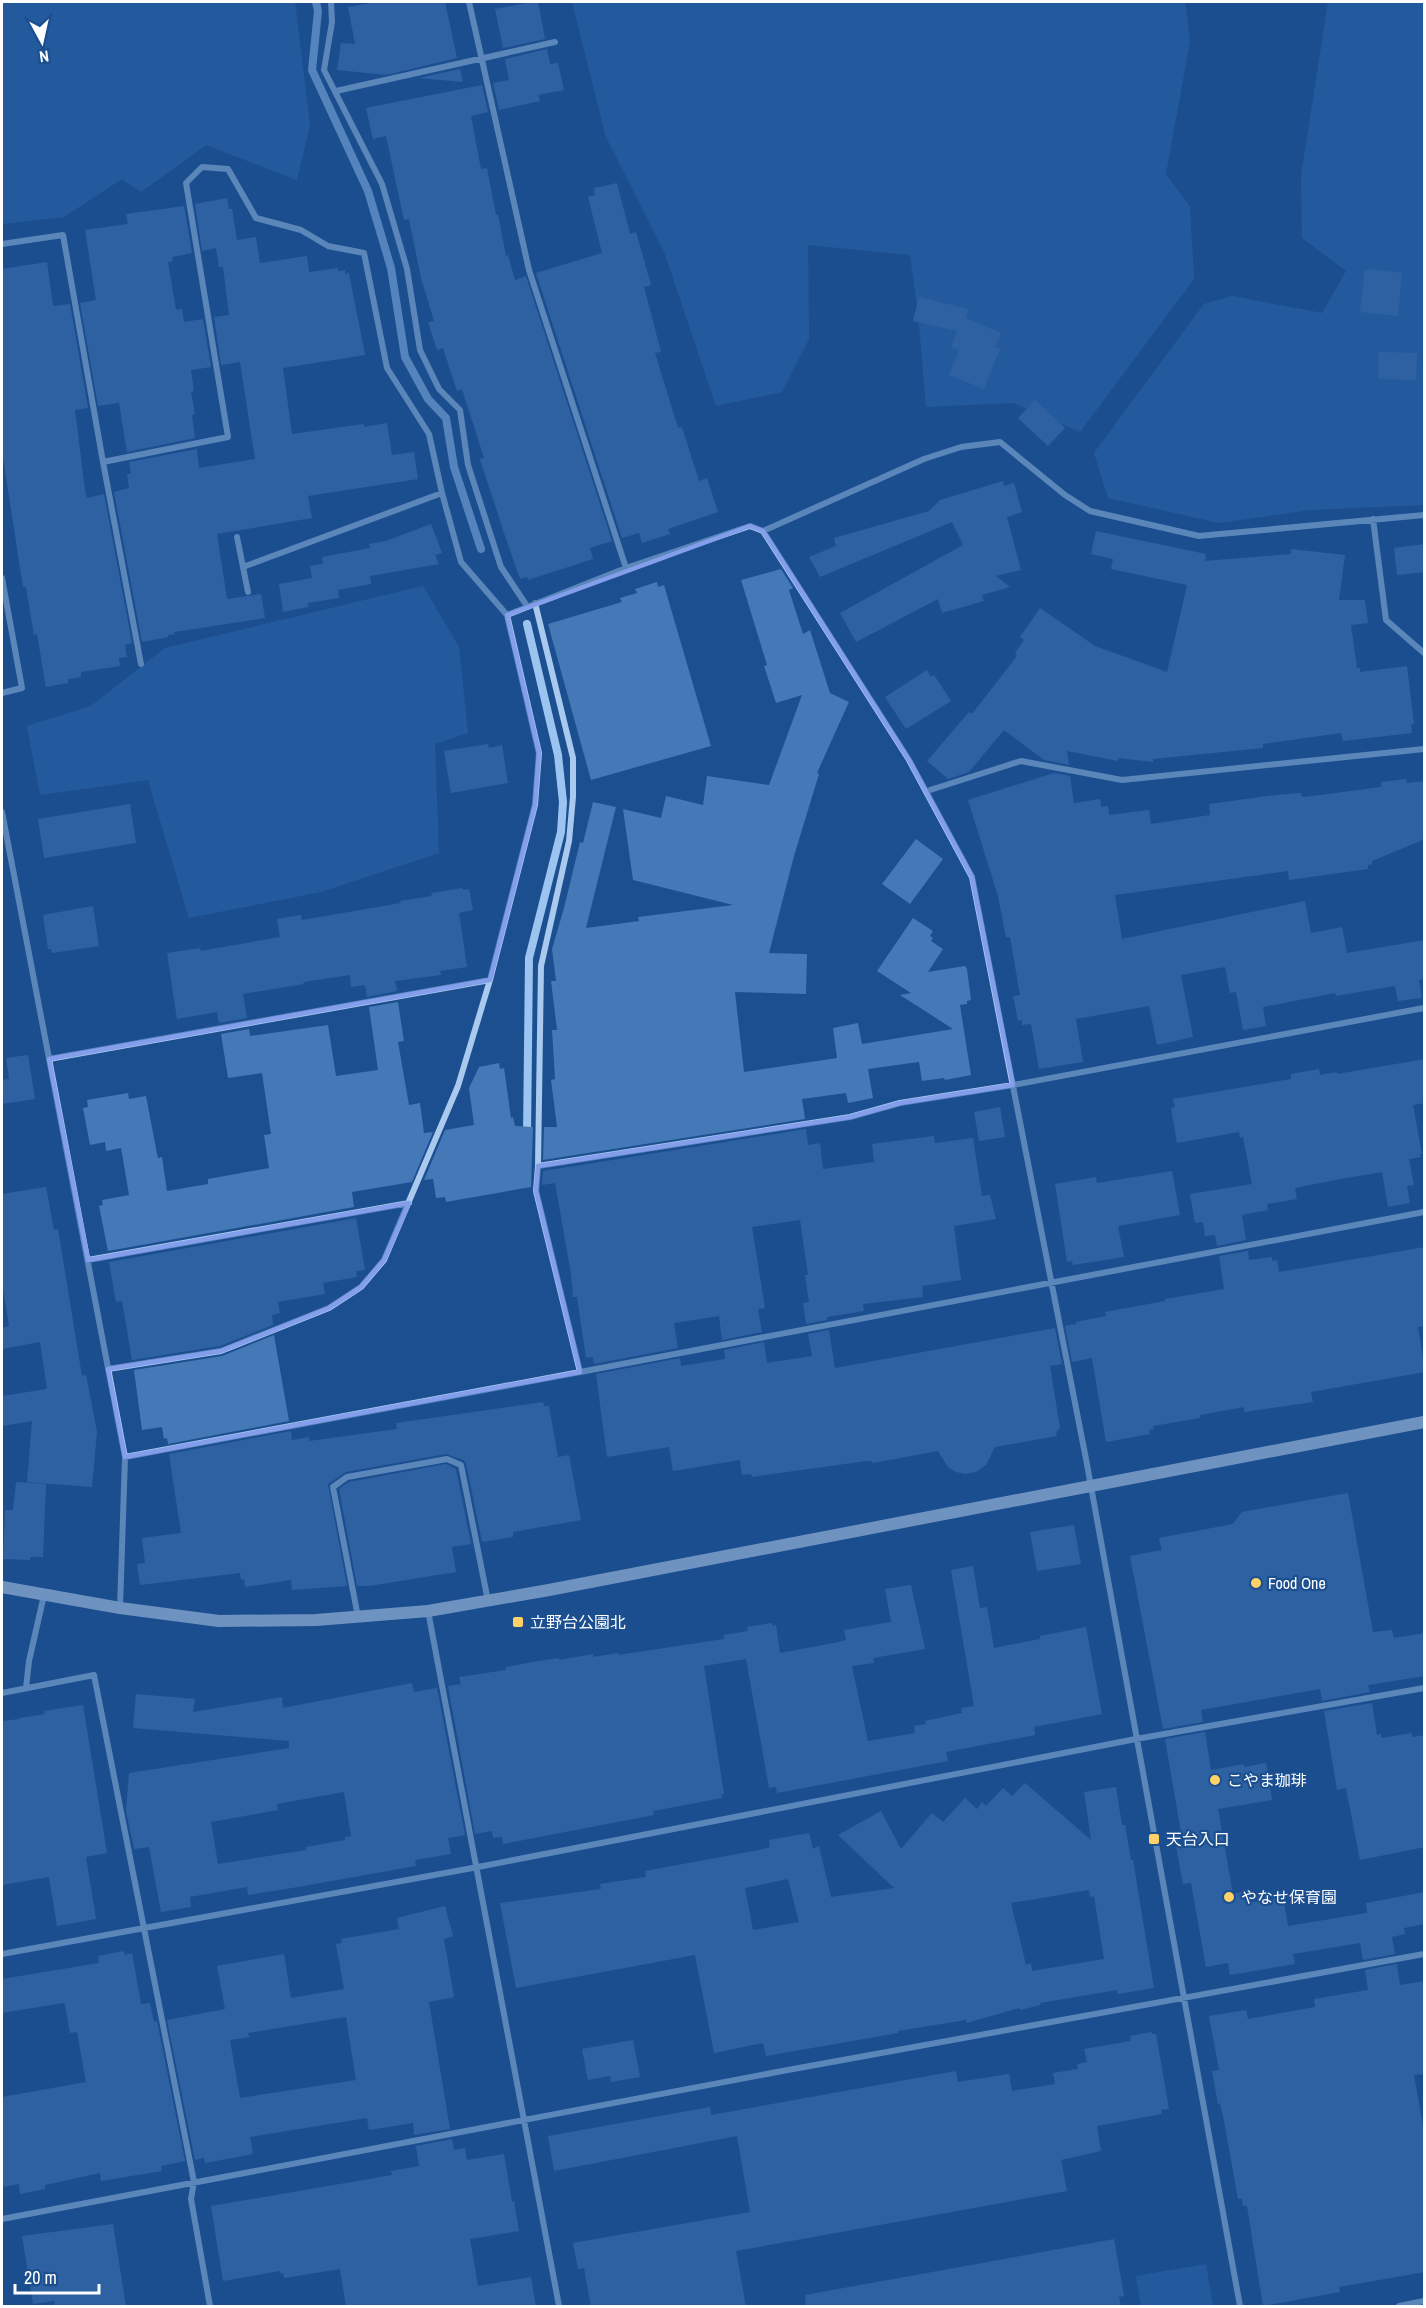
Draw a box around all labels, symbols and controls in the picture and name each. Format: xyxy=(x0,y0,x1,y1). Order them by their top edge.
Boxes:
north arrow xyxy=(12,12,72,72)
text: N xyxy=(38,45,50,68)
place label: Food One xyxy=(1268,1572,1326,1594)
marker: Food One xyxy=(1249,1576,1263,1590)
place label: 立野台公園北 xyxy=(530,1611,626,1633)
marker: 立野台公園北 xyxy=(511,1615,525,1629)
place label: こやま珈琲 xyxy=(1227,1769,1307,1791)
marker: こやま珈琲 xyxy=(1208,1773,1222,1787)
place label: 天台入口 xyxy=(1166,1828,1230,1850)
marker: 天台入口 xyxy=(1147,1832,1161,1846)
place label: やなせ保育園 xyxy=(1241,1886,1337,1908)
marker: やなせ保育園 xyxy=(1222,1890,1236,1904)
scale bar xyxy=(15,2257,99,2295)
text: 20 m xyxy=(24,2265,57,2290)

